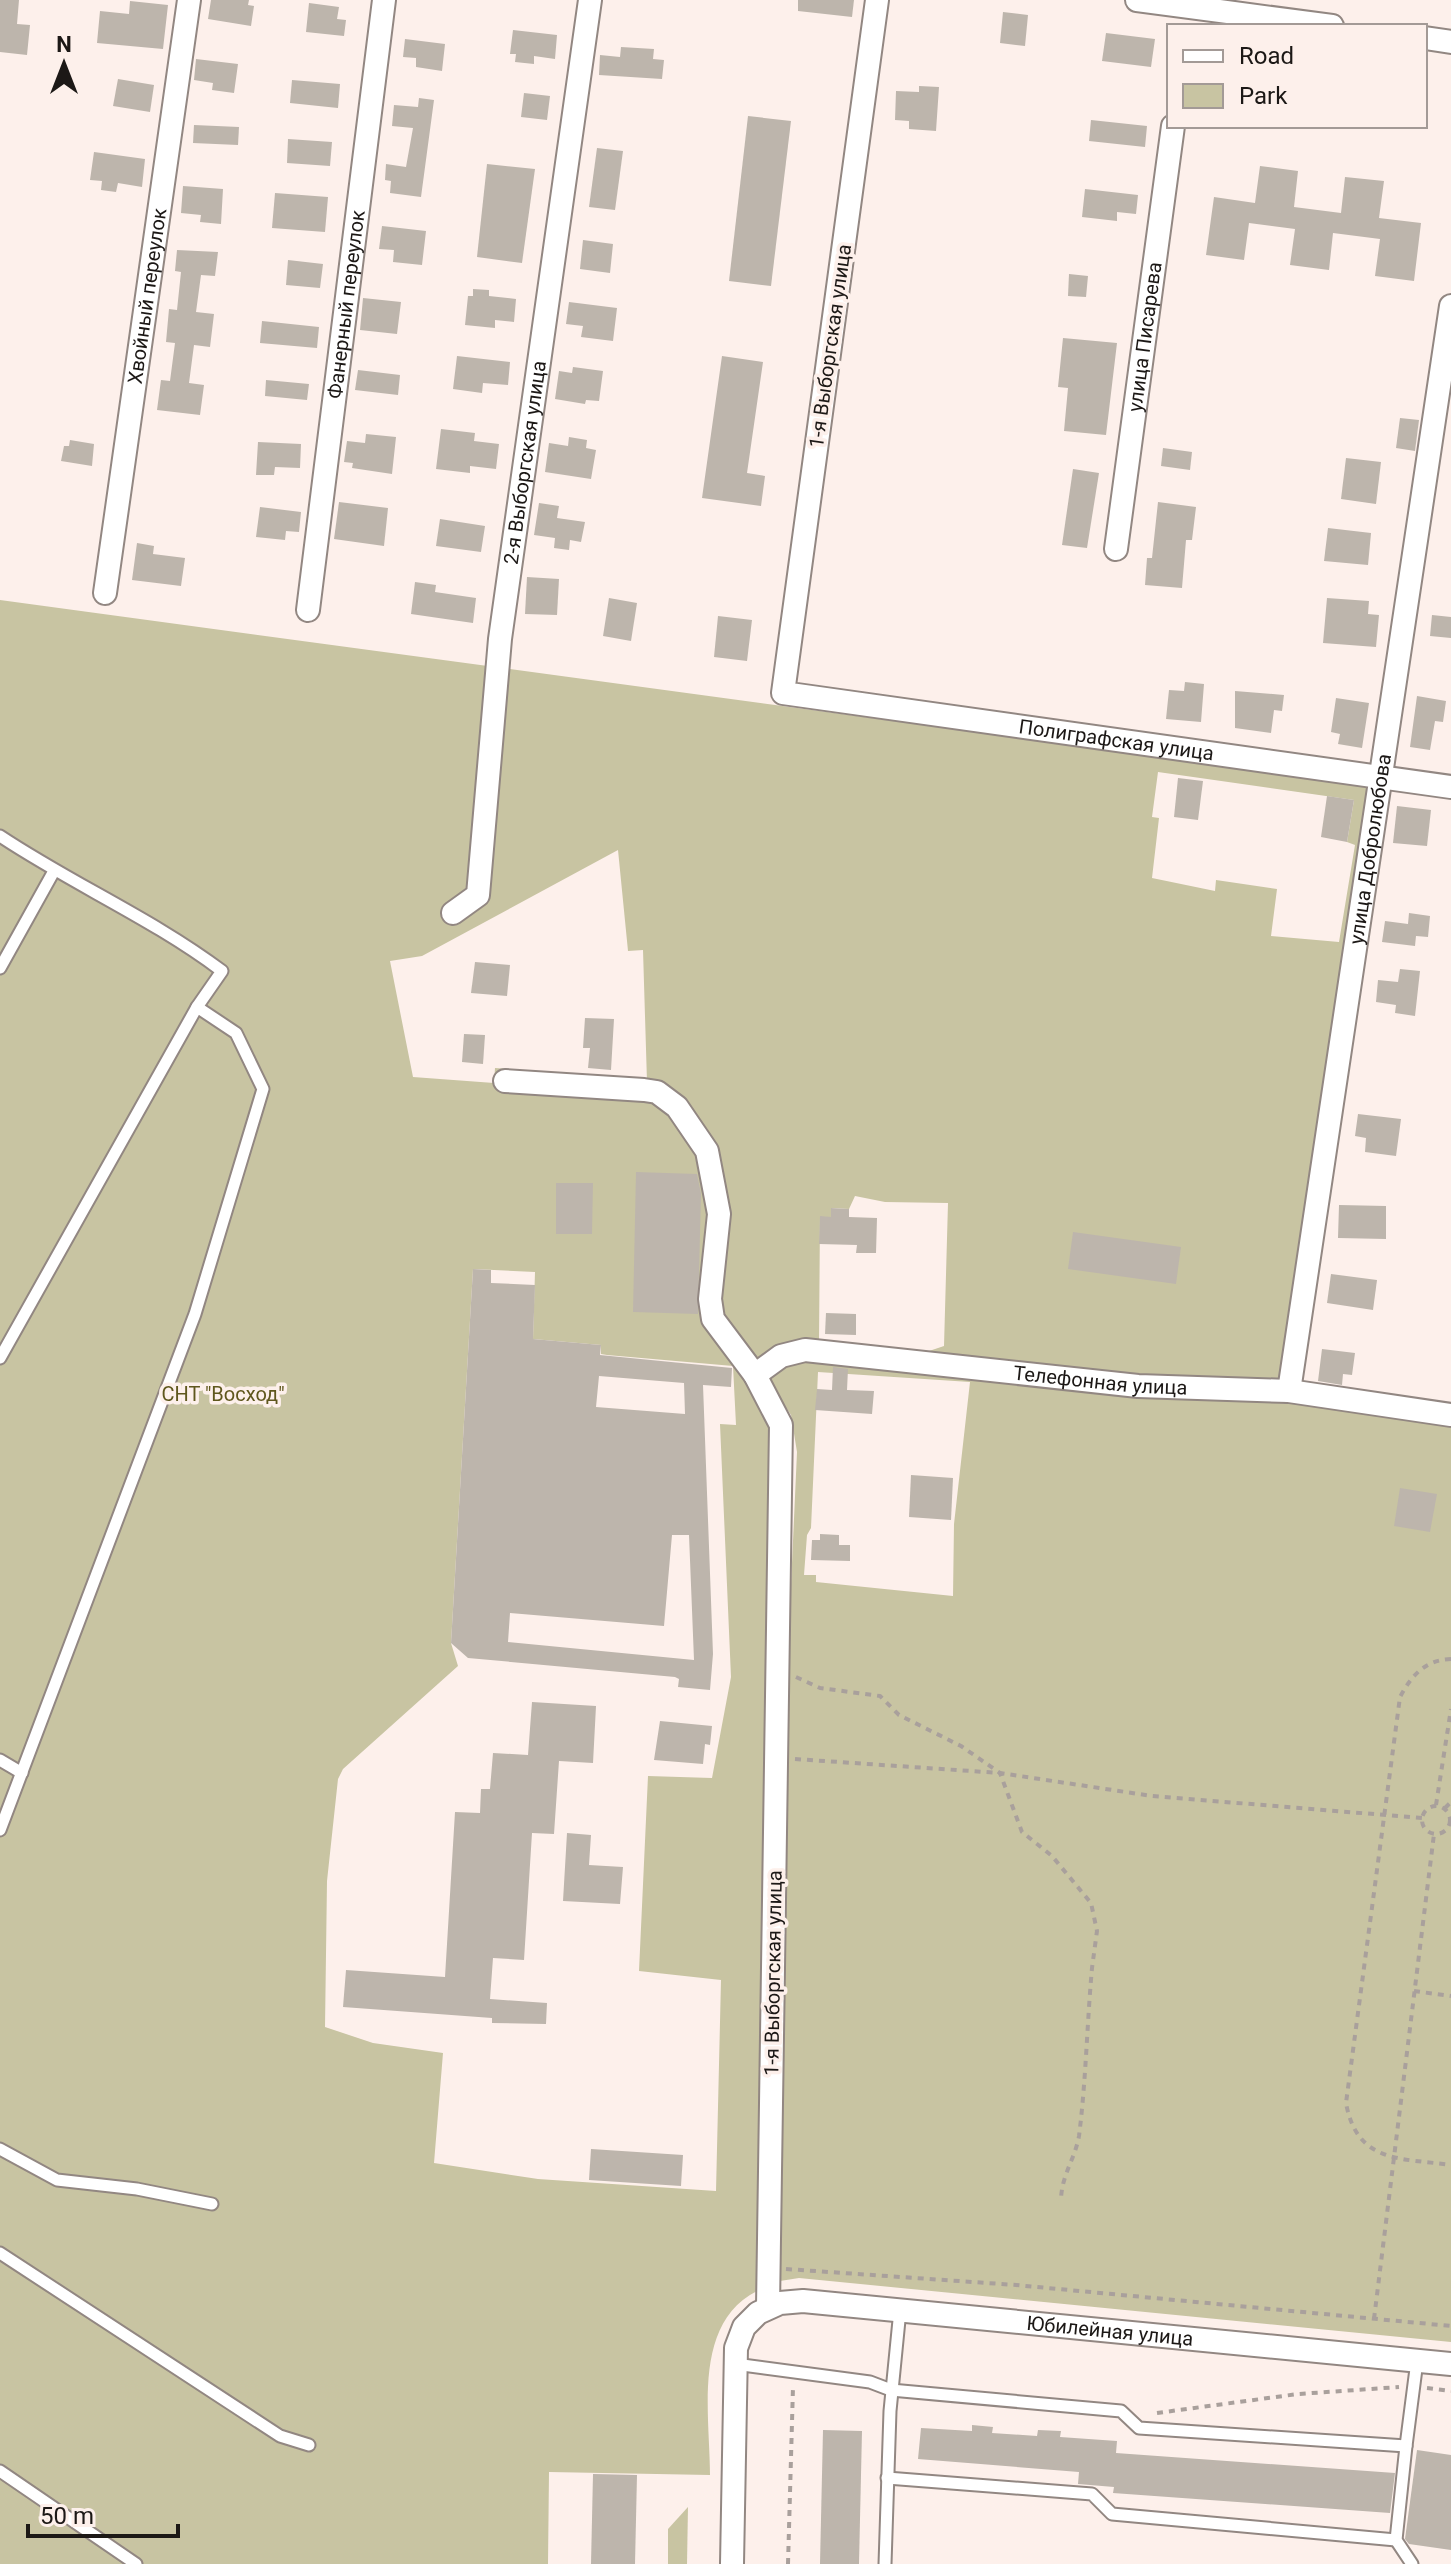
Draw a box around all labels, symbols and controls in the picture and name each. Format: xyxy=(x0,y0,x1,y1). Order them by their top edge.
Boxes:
north arrow xyxy=(24,24,104,104)
legend xyxy=(1167,24,1427,128)
text: N xyxy=(56,32,72,57)
text: Road xyxy=(1239,42,1294,70)
text: Park xyxy=(1239,82,1288,110)
street label: Хвойный переулок xyxy=(123,206,171,385)
street label: Фанерный переулок xyxy=(322,208,370,400)
street label: 1-я Выборгская улица xyxy=(804,243,856,449)
street label: улица Писарева xyxy=(1123,260,1167,413)
street label: 2-я Выборгская улица xyxy=(499,359,551,566)
street label: Полиграфская улица xyxy=(1017,714,1215,766)
street label: улица Добролюбова xyxy=(1344,752,1396,946)
street label: Телефонная улица xyxy=(1012,1361,1188,1400)
park label: СНТ "Восход" xyxy=(161,1382,285,1406)
street label: 1-я Выборгская улица xyxy=(759,1870,787,2076)
street label: Юбилейная улица xyxy=(1026,2311,1194,2351)
scale bar xyxy=(28,2488,178,2538)
text: 50 m xyxy=(40,2502,94,2530)

